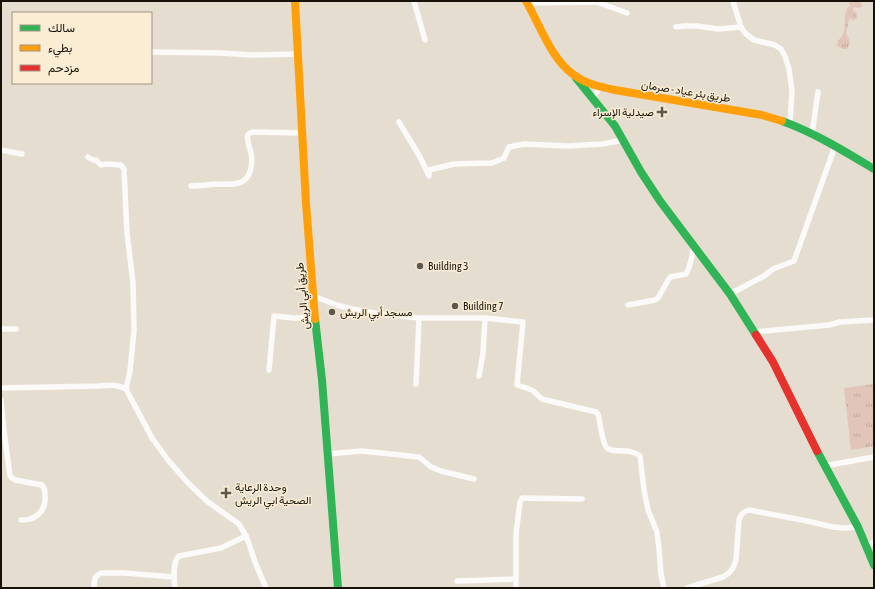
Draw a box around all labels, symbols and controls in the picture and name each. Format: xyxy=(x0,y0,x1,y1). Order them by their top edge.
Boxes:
legend xyxy=(12,12,152,84)
text: سالك xyxy=(48,21,75,35)
text: بطيء xyxy=(48,41,72,58)
text: مزدحم xyxy=(48,61,79,76)
street label: طريق بئر عياد - صرمان xyxy=(640,78,731,105)
place label: صيدلية الإسراء xyxy=(593,106,654,119)
marker: صيدلية الإسراء xyxy=(657,107,667,117)
place label: Building 3 xyxy=(428,260,468,272)
marker: Building 3 xyxy=(415,261,425,271)
street label: طريق أبي الريش xyxy=(293,262,315,330)
place label: Building 7 xyxy=(463,300,503,312)
marker: Building 7 xyxy=(450,301,460,311)
place label: مسجد أبي الريش xyxy=(340,306,413,322)
marker: مسجد أبي الريش xyxy=(327,307,337,317)
place label: وحدة الرعاية الصحية ابي الريش xyxy=(235,481,311,510)
marker: وحدة الرعاية الصحية ابي الريش xyxy=(220,487,232,499)

